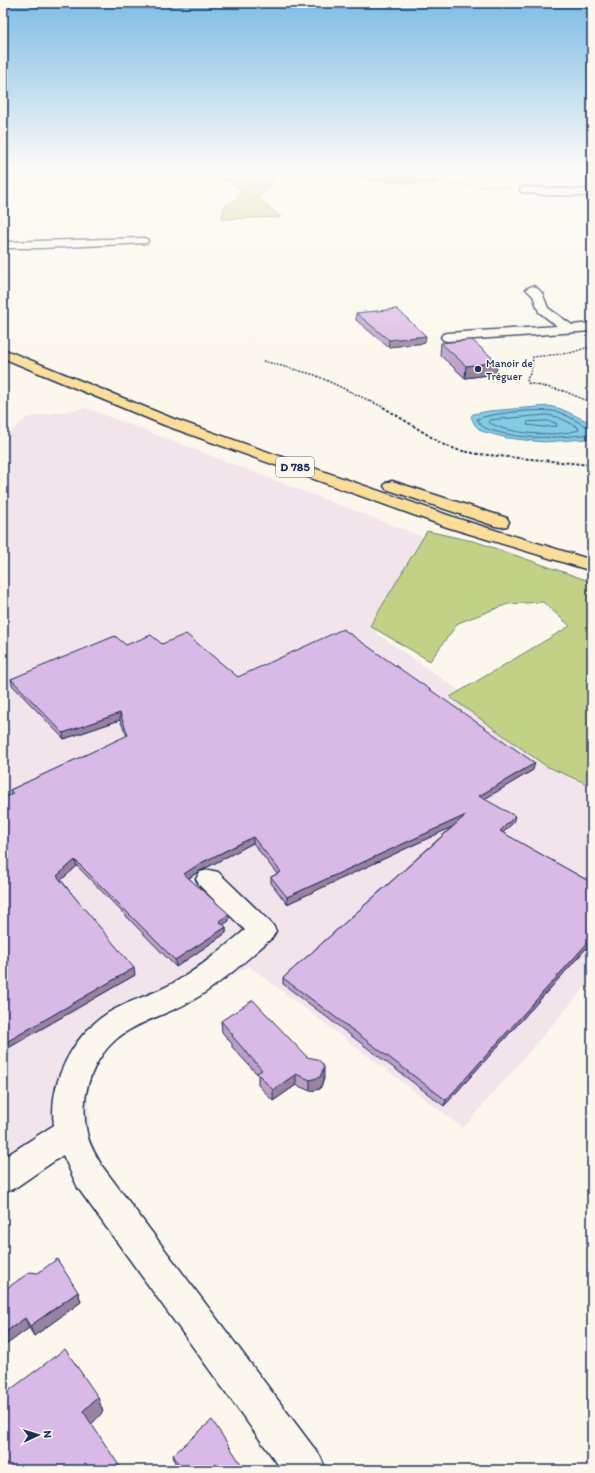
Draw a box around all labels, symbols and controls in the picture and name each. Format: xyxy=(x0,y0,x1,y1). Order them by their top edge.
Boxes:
place label: Manoir de Tréguer xyxy=(486,357,533,383)
marker: Manoir de Tréguer xyxy=(473,364,483,374)
road number: D 785 xyxy=(276,457,314,477)
north arrow xyxy=(18,1415,58,1455)
text: N xyxy=(41,1430,54,1439)

